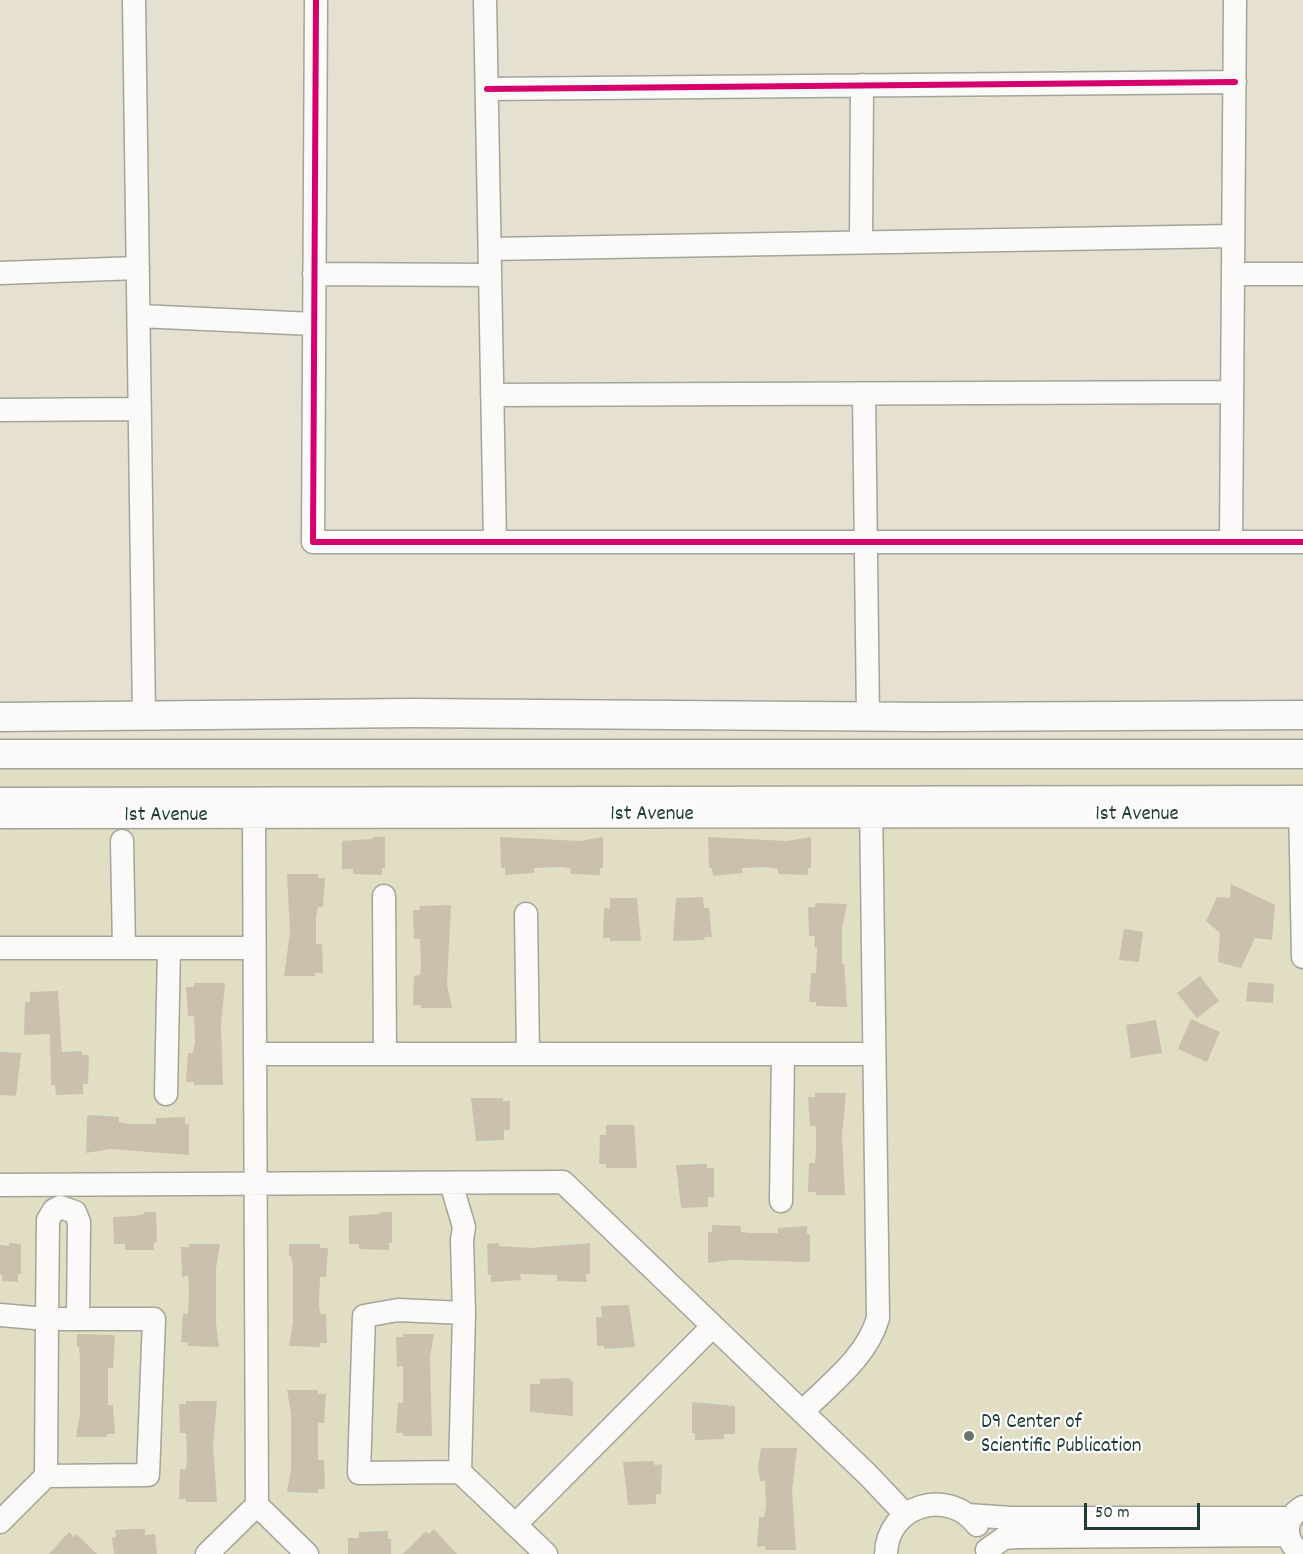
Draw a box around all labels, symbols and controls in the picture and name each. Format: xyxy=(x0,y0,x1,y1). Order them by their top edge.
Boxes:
street label: 1st Avenue xyxy=(610,803,694,829)
street label: 1st Avenue xyxy=(1095,803,1179,829)
street label: 1st Avenue xyxy=(124,804,208,830)
place label: D9 Center of Scientific Publication xyxy=(981,1411,1141,1461)
marker: D9 Center of Scientific Publication xyxy=(962,1429,976,1443)
scale bar xyxy=(1087,1491,1202,1529)
text: 50 m xyxy=(1095,1501,1130,1526)

